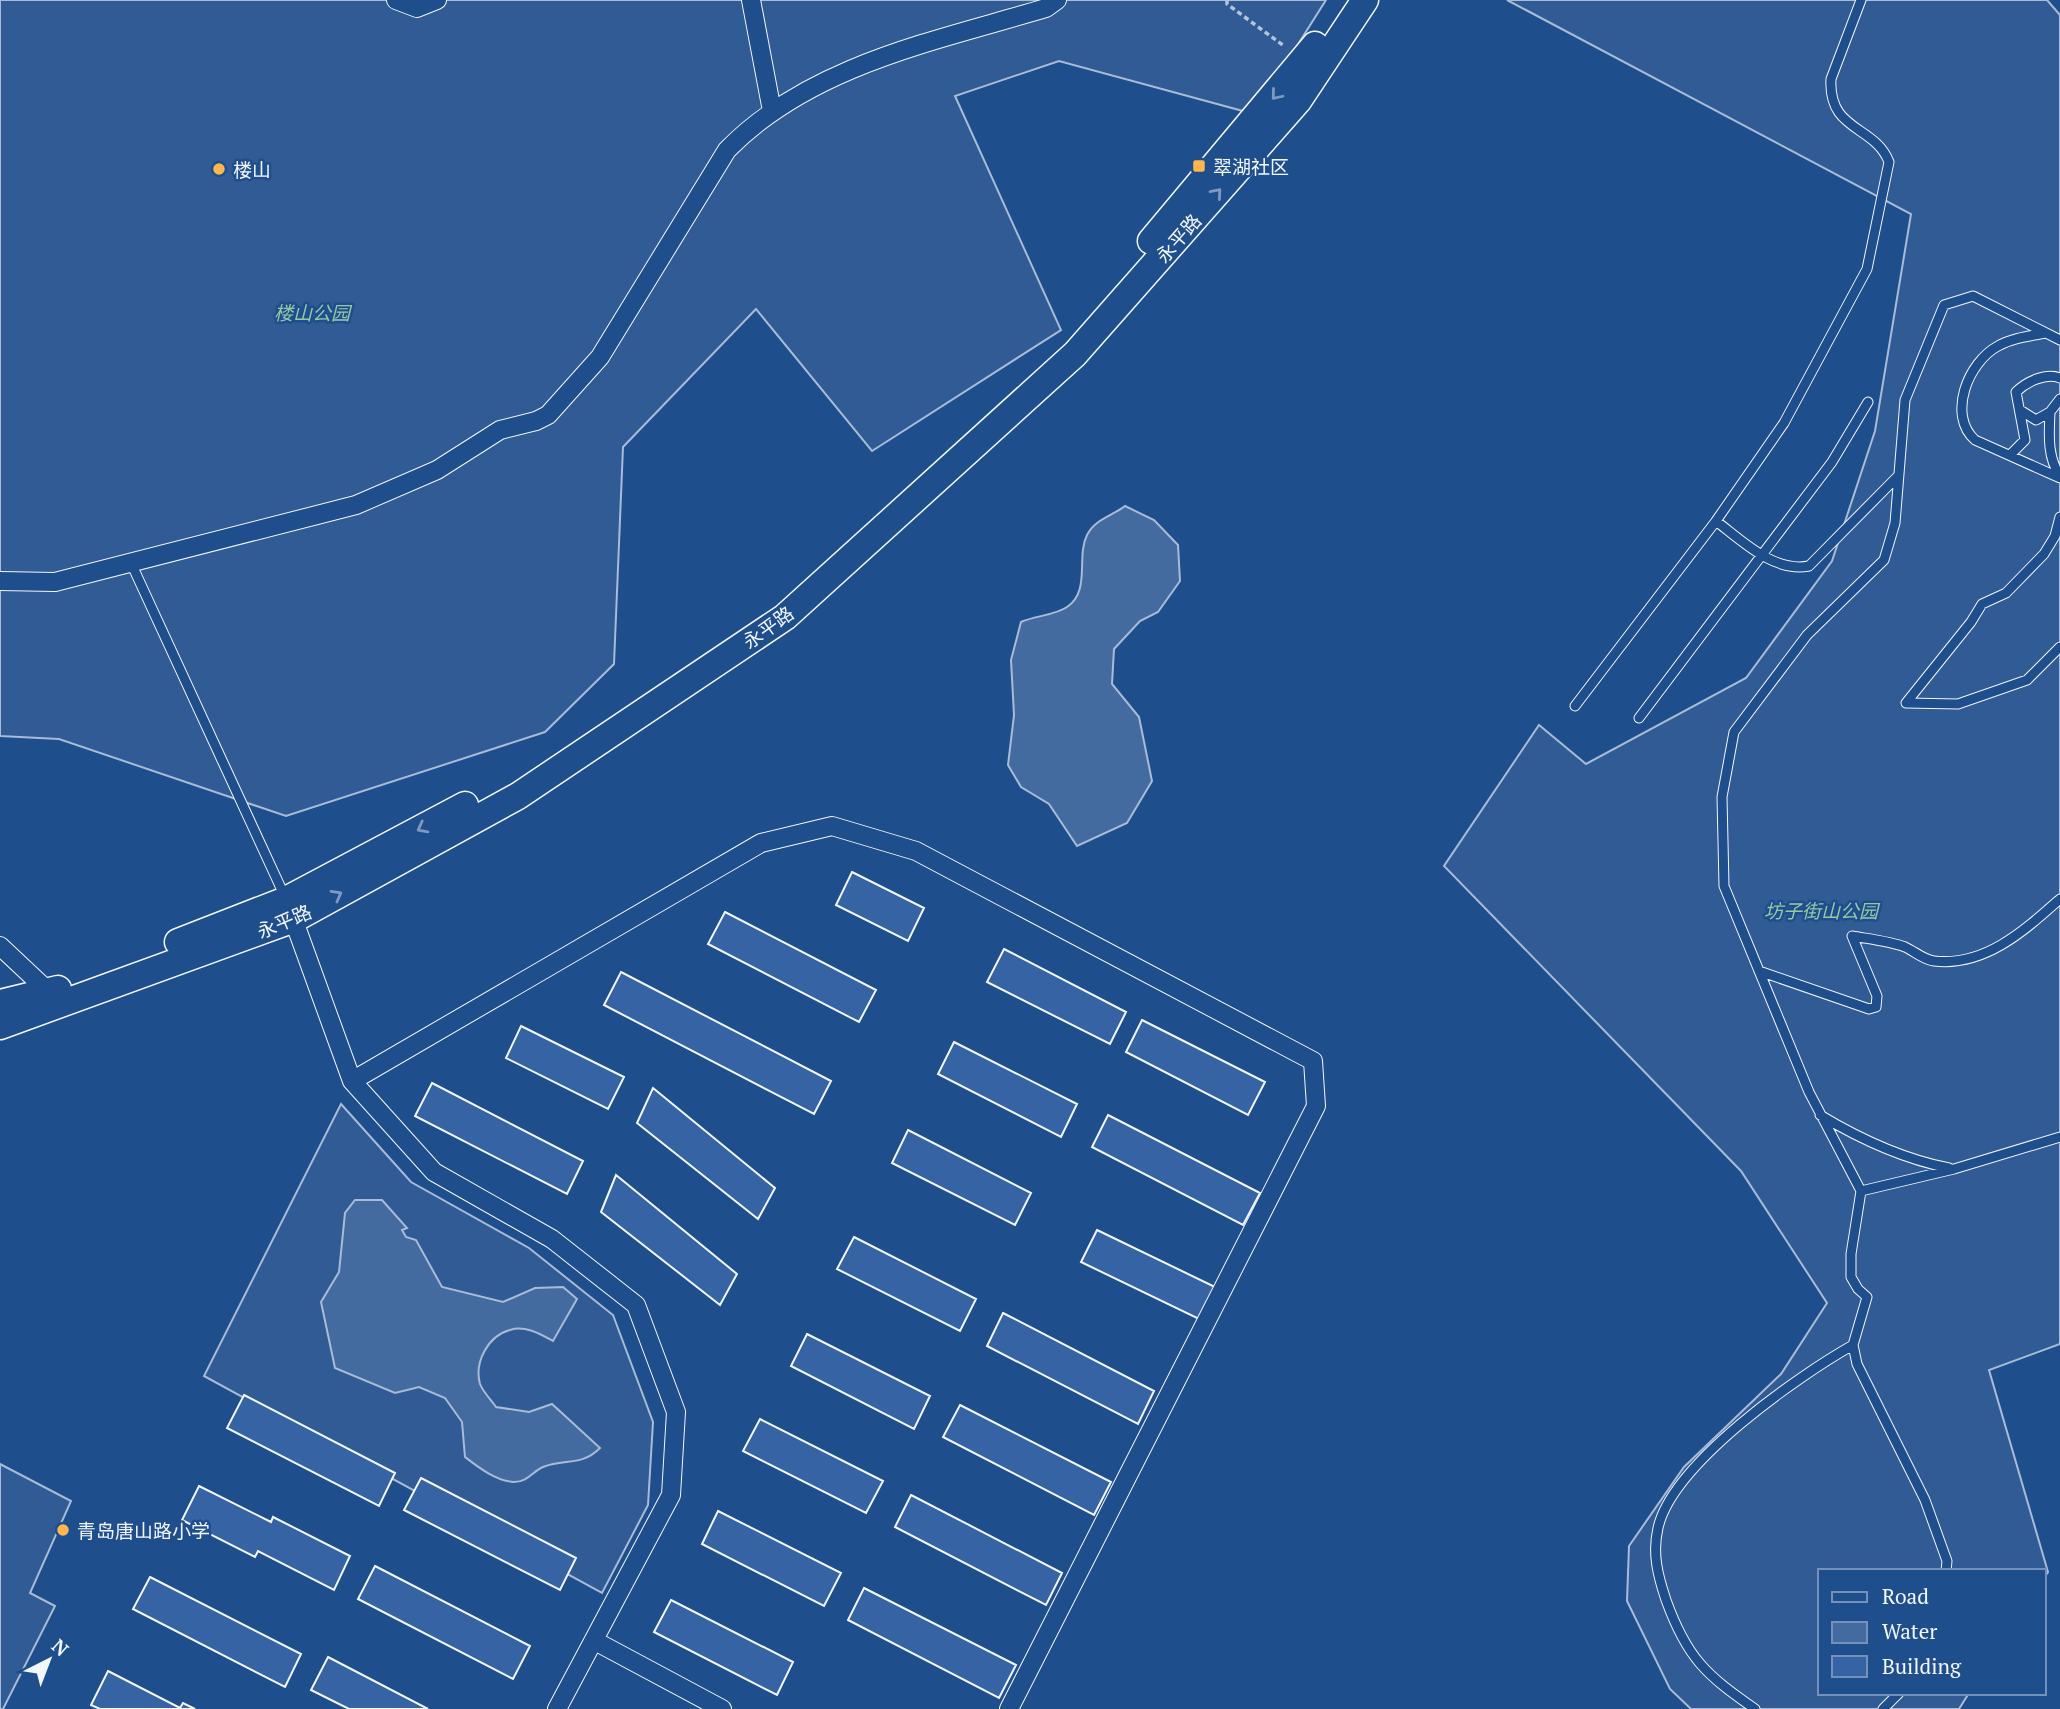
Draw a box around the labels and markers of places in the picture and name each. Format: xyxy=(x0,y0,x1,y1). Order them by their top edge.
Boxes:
place label: 翠湖社区 xyxy=(1213,154,1289,179)
place label: 楼山 xyxy=(233,157,271,182)
marker: 翠湖社区 xyxy=(1191,158,1207,174)
marker: 楼山 xyxy=(211,161,227,177)
place label: 青岛唐山路小学 xyxy=(77,1518,210,1543)
marker: 青岛唐山路小学 xyxy=(55,1522,71,1538)

